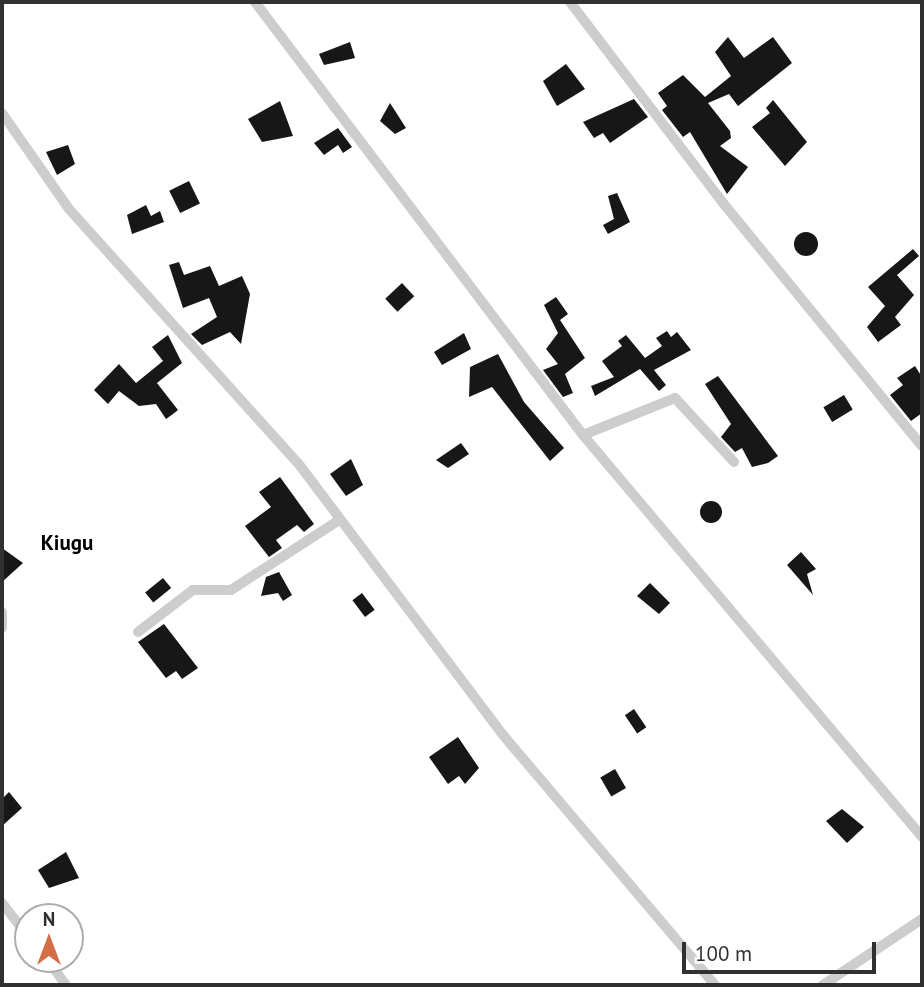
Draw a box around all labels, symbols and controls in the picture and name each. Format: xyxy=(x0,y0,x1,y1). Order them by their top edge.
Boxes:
district label: Kiugu xyxy=(41,530,93,556)
north arrow xyxy=(14,903,84,973)
text: N xyxy=(43,907,55,931)
scale bar xyxy=(686,928,880,972)
text: 100 m xyxy=(695,940,752,967)

